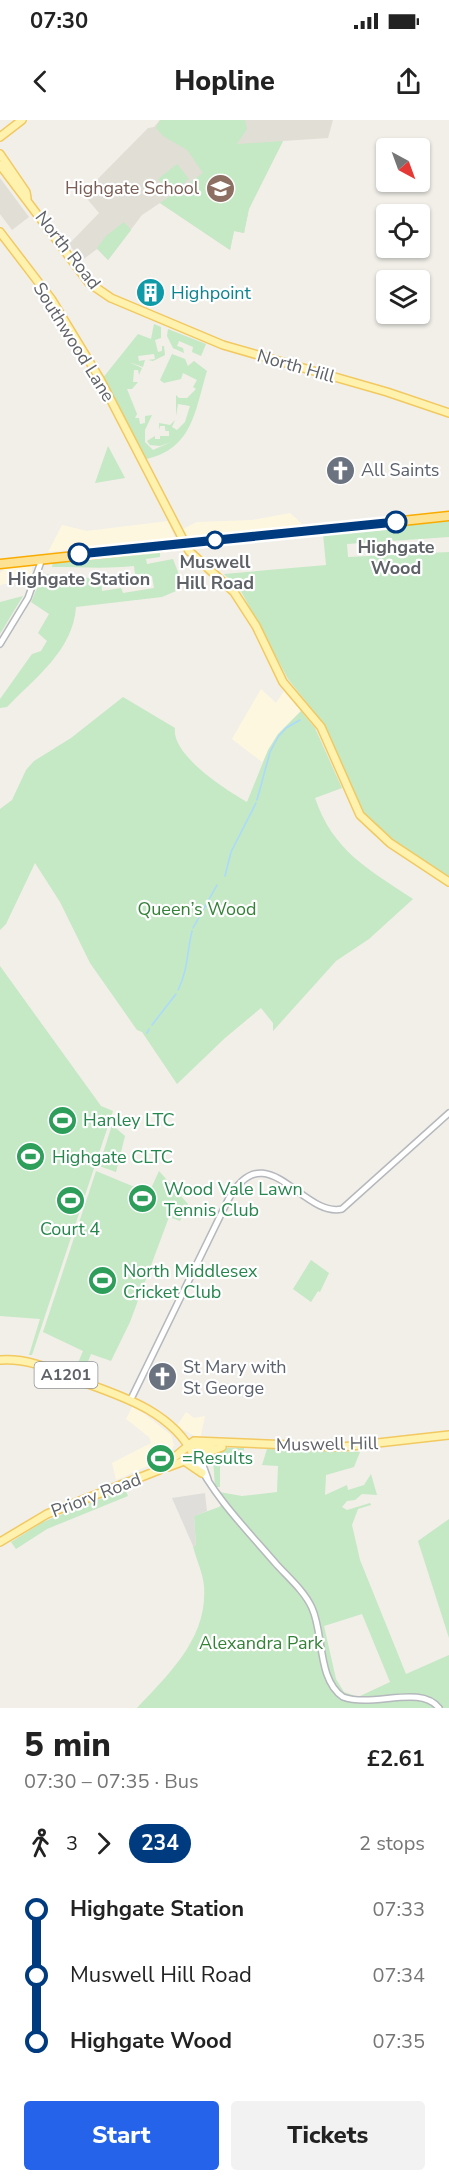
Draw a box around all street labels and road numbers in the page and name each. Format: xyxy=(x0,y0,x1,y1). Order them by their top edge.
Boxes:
street label: North Road xyxy=(30,206,106,294)
street label: Southwood Lane xyxy=(28,278,120,406)
street label: North Hill xyxy=(254,343,338,389)
road number: A1201 xyxy=(34,1362,98,1388)
street label: Muswell Hill xyxy=(276,1431,379,1457)
street label: Priory Road xyxy=(48,1467,144,1523)

